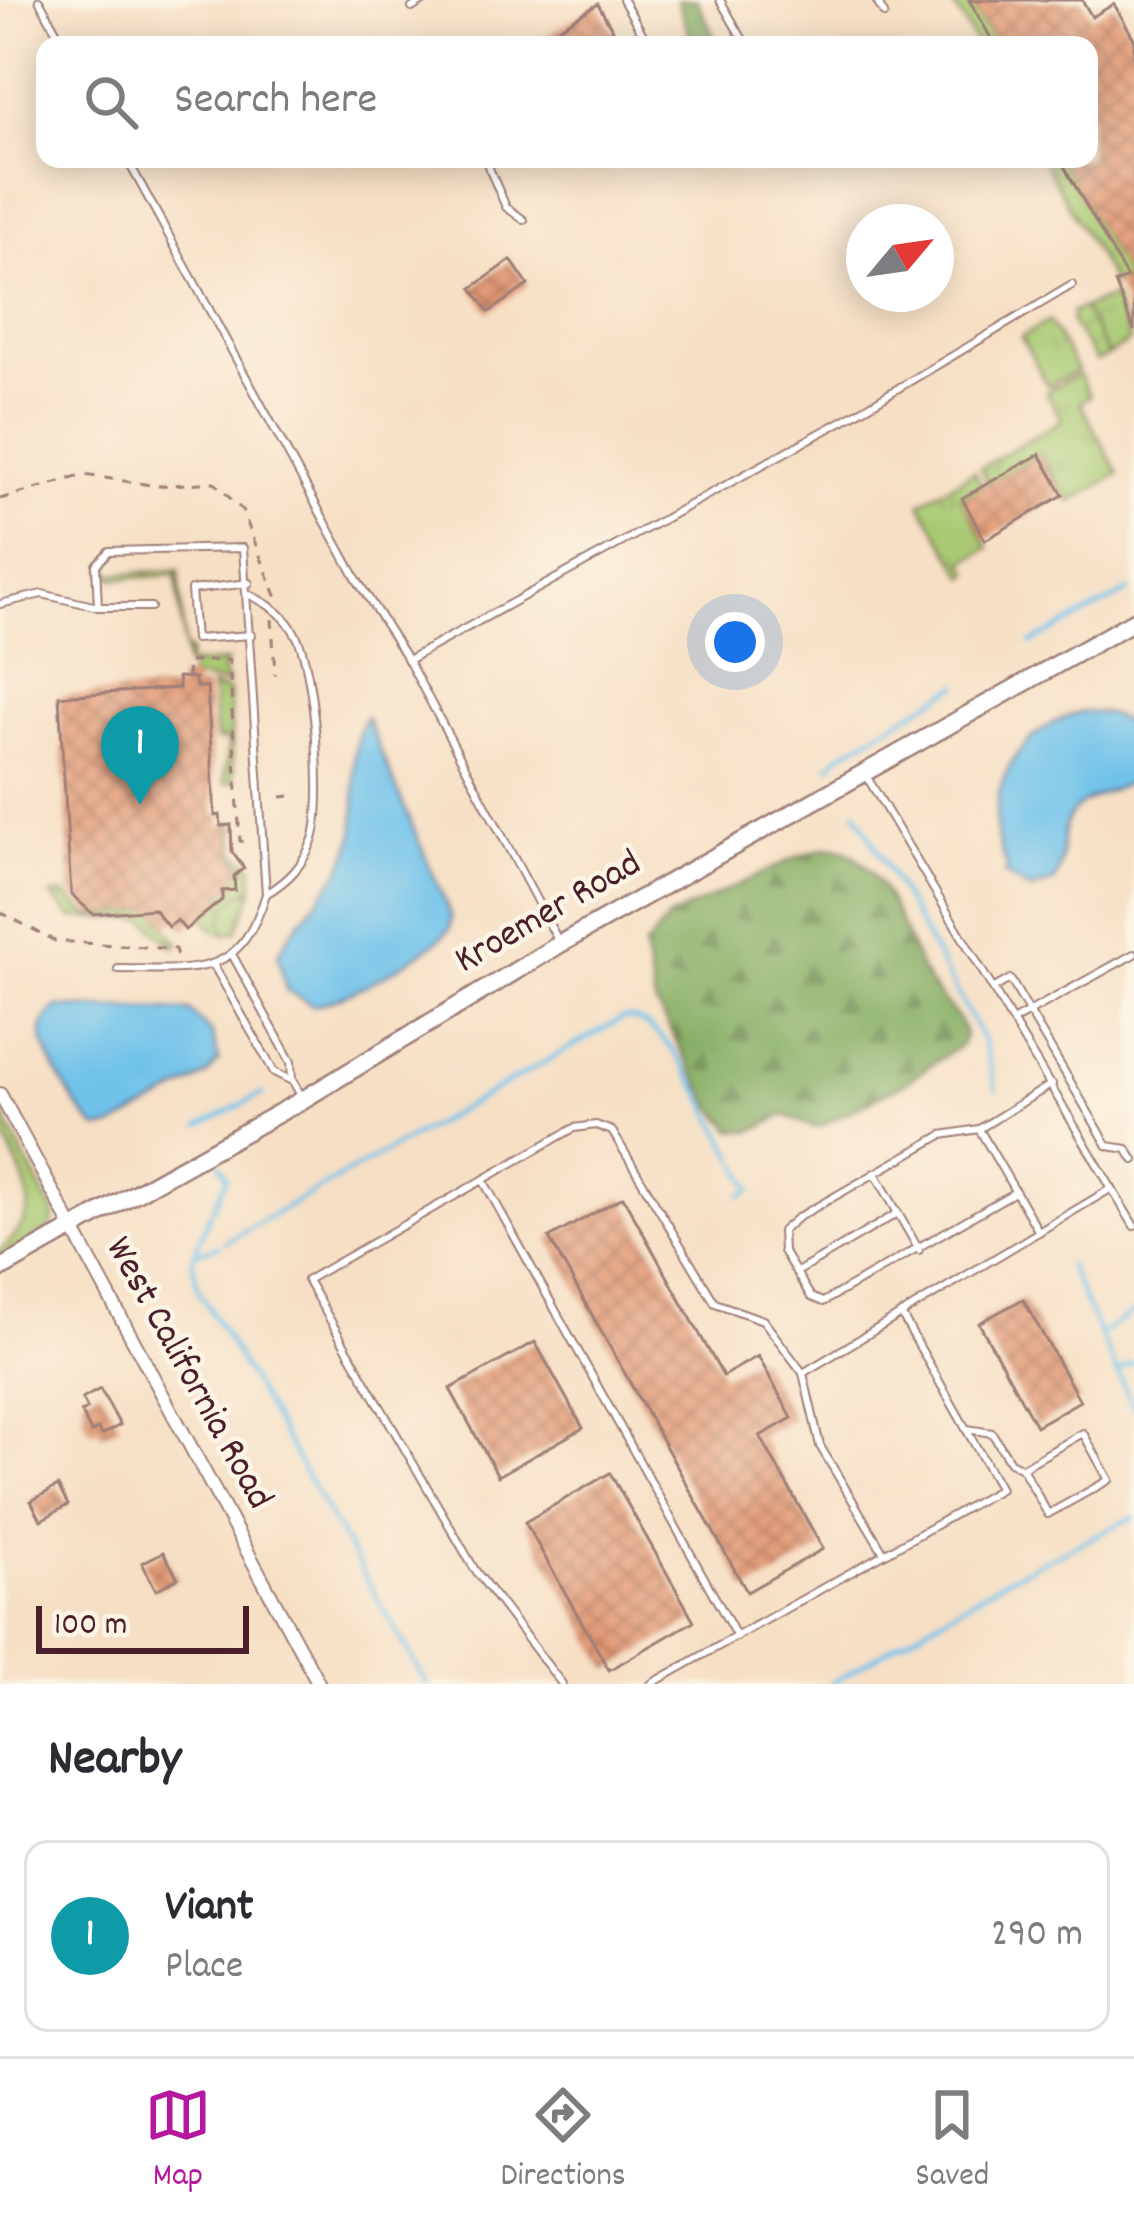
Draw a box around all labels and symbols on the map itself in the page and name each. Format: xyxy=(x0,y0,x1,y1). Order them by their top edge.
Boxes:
north arrow xyxy=(846,204,954,312)
your location xyxy=(705,612,765,672)
pin: 1 xyxy=(101,706,179,805)
street label: Kroemer Road xyxy=(445,838,653,990)
street label: West California Road xyxy=(89,1228,285,1520)
scale bar xyxy=(36,1600,249,1653)

